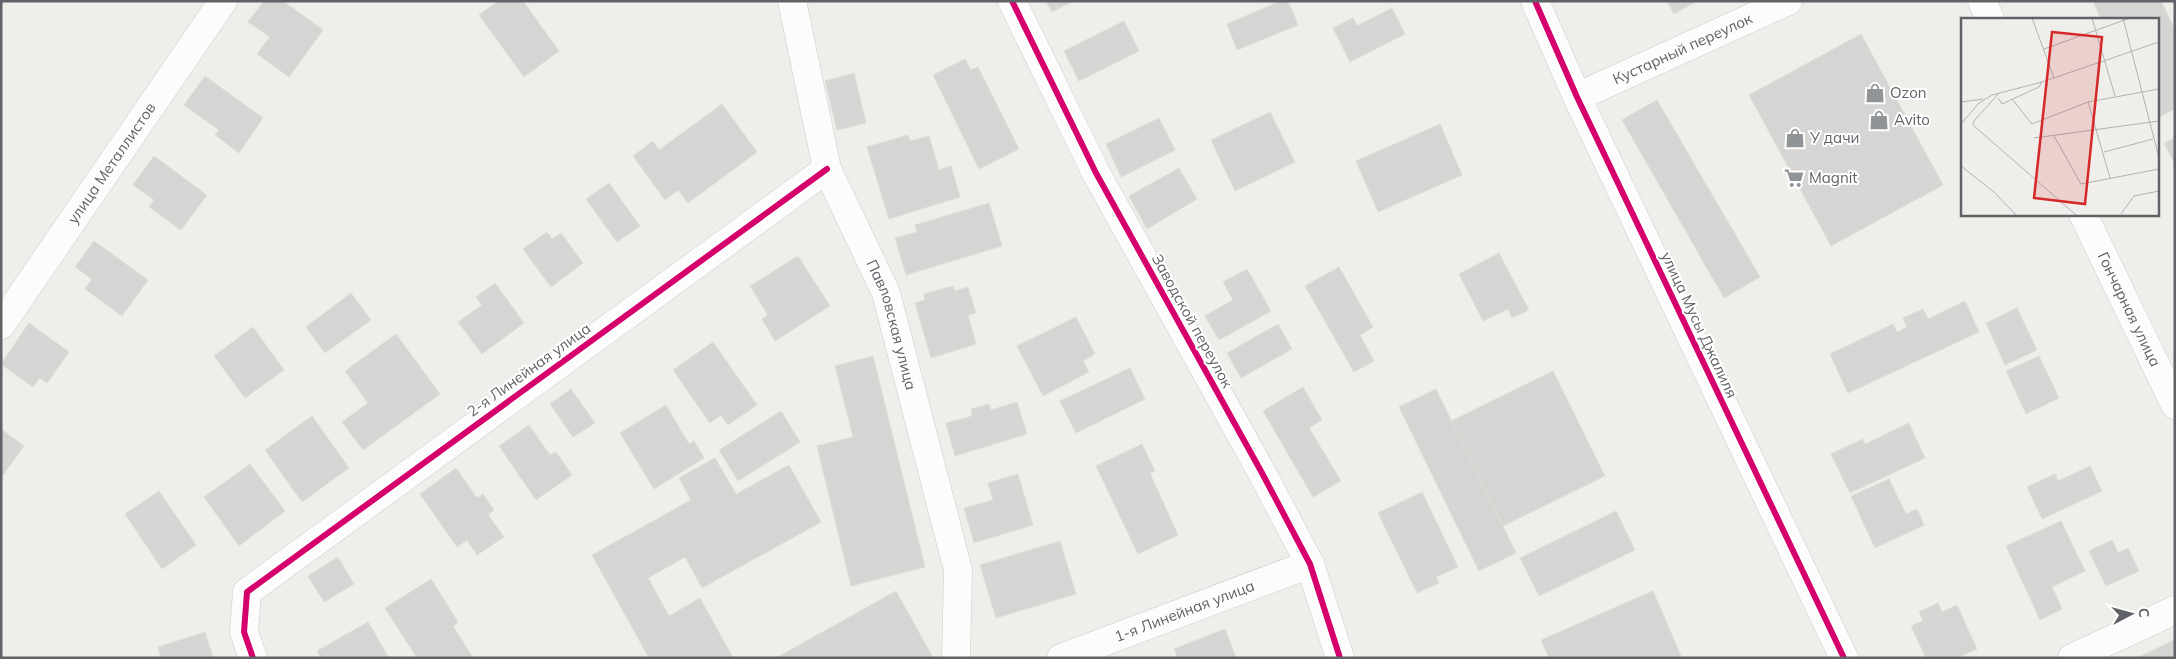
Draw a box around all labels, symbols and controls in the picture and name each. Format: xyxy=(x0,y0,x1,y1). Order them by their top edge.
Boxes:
street label: Кустарный переулок xyxy=(1610,8,1756,88)
inset map xyxy=(1961,18,2158,215)
shop icon: Ozon xyxy=(1864,82,1886,104)
place label: Ozon xyxy=(1890,83,1927,102)
street label: улица Металлистов xyxy=(63,99,160,227)
shop icon: Avito xyxy=(1868,109,1890,131)
place label: Avito xyxy=(1894,110,1930,129)
shop icon: У дачи xyxy=(1784,127,1806,149)
place label: У дачи xyxy=(1809,128,1860,147)
supermarket icon: Magnit xyxy=(1783,167,1805,189)
place label: Magnit xyxy=(1809,168,1858,187)
street label: улица Мусы Джалиля xyxy=(1657,249,1742,401)
street label: Гончарная улица xyxy=(2094,249,2165,370)
street label: Заводской переулок xyxy=(1148,250,1238,392)
street label: Павловская улица xyxy=(863,256,921,392)
street label: 2-я Линейная улица xyxy=(463,318,594,421)
street label: 1-я Линейная улица xyxy=(1112,576,1257,646)
north arrow xyxy=(2106,589,2156,639)
text: С xyxy=(2134,607,2153,618)

